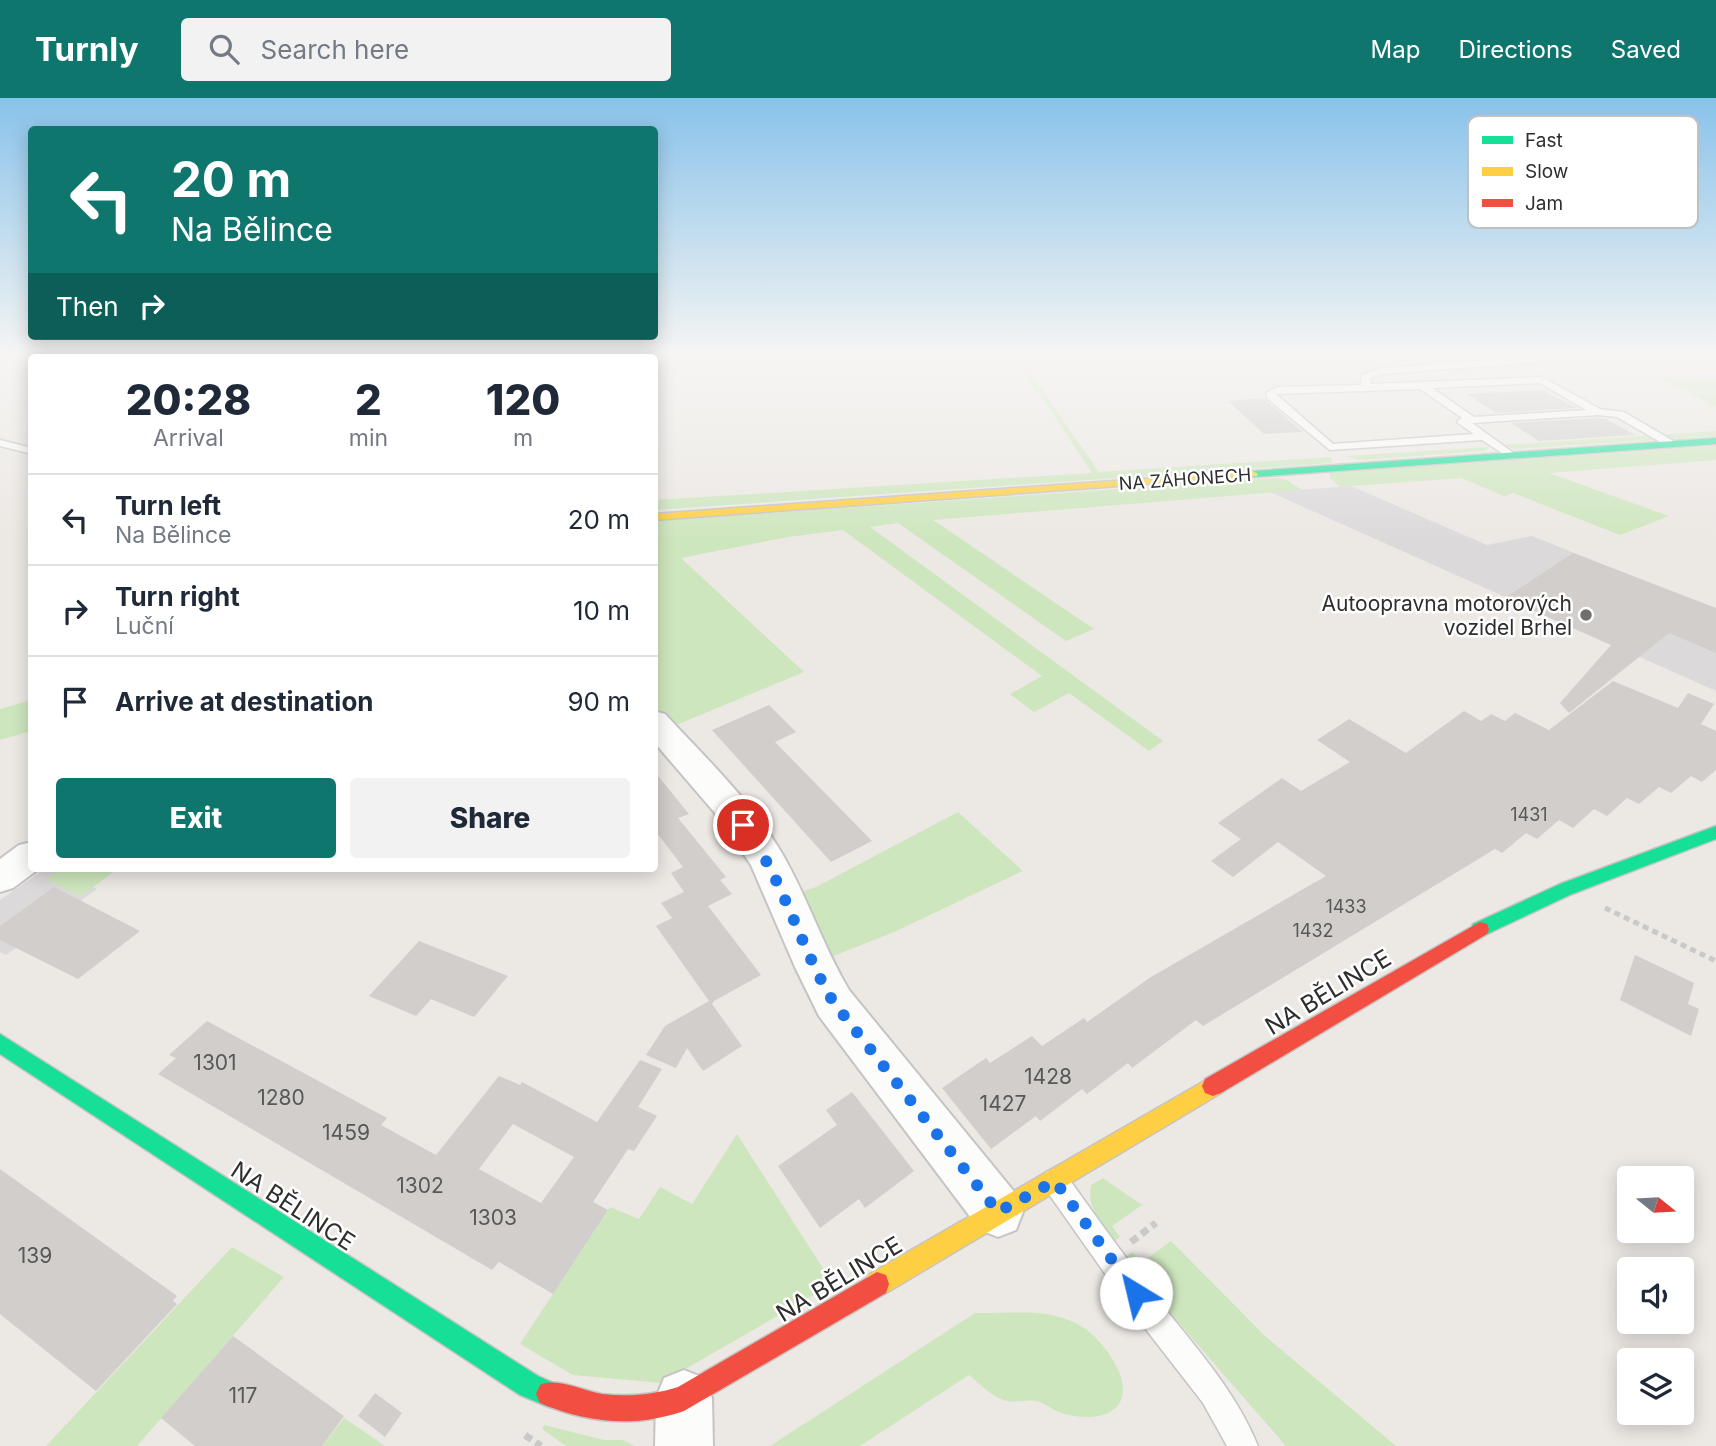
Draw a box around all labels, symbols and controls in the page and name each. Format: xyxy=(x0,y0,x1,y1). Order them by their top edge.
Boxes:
search box xyxy=(181,18,671,81)
text: Turnly xyxy=(35,29,139,69)
icon: search xyxy=(205,30,243,68)
text: Search here xyxy=(261,34,409,65)
text: Map xyxy=(1371,35,1420,64)
text: Directions xyxy=(1458,35,1573,64)
text: Saved xyxy=(1611,35,1681,64)
legend xyxy=(1468,116,1698,228)
text: Fast xyxy=(1525,129,1563,152)
text: 20 m xyxy=(171,150,291,209)
icon: left xyxy=(56,154,147,245)
text: Slow xyxy=(1525,160,1568,183)
text: Jam xyxy=(1525,192,1563,215)
text: Na Bělince xyxy=(171,210,333,249)
icon: right xyxy=(133,287,171,325)
text: Then xyxy=(56,291,119,322)
text: 20:28 xyxy=(126,374,251,425)
text: 2 xyxy=(355,374,382,425)
text: 120 xyxy=(486,374,560,425)
text: Arrival xyxy=(153,424,224,452)
text: min xyxy=(349,424,388,452)
text: m xyxy=(513,424,533,452)
street label: NA ZÁHONECH xyxy=(1118,463,1252,494)
text: Turn left xyxy=(115,490,221,521)
icon: left xyxy=(56,501,94,539)
text: 20 m xyxy=(568,504,630,535)
text: Na Bělince xyxy=(115,521,231,549)
text: Turn right xyxy=(115,581,240,612)
place label: Autoopravna motorových vozidel Brhel xyxy=(1321,591,1572,640)
icon: right xyxy=(56,592,94,630)
text: 10 m xyxy=(573,595,630,626)
marker: Autoopravna motorových vozidel Brhel xyxy=(1578,607,1594,623)
text: Luční xyxy=(115,612,174,640)
icon: arrive xyxy=(56,683,94,721)
text: Arrive at destination xyxy=(115,686,374,717)
text: 90 m xyxy=(567,686,630,717)
button: Exit xyxy=(56,778,336,858)
button: Share xyxy=(350,778,630,858)
pin xyxy=(713,795,773,855)
house number: 1431 xyxy=(1510,804,1548,825)
icon: arrive xyxy=(724,806,762,844)
house number: 1433 xyxy=(1325,896,1367,917)
house number: 1432 xyxy=(1292,920,1334,941)
street label: NA BĚLINCE xyxy=(1259,942,1396,1041)
house number: 1301 xyxy=(193,1050,237,1075)
house number: 1428 xyxy=(1024,1064,1072,1089)
house number: 1280 xyxy=(257,1085,305,1110)
house number: 1427 xyxy=(980,1091,1026,1116)
house number: 1459 xyxy=(322,1120,370,1145)
street label: NA BĚLINCE xyxy=(226,1154,361,1257)
north arrow xyxy=(1617,1166,1694,1242)
map controls xyxy=(1617,1166,1694,1425)
house number: 1302 xyxy=(396,1173,444,1198)
house number: 1303 xyxy=(469,1205,517,1230)
street label: NA BĚLINCE xyxy=(770,1229,907,1328)
house number: 139 xyxy=(18,1243,52,1268)
position arrow xyxy=(1099,1256,1173,1330)
button: sound xyxy=(1617,1257,1694,1334)
button: layers xyxy=(1617,1348,1694,1425)
house number: 117 xyxy=(229,1383,257,1408)

